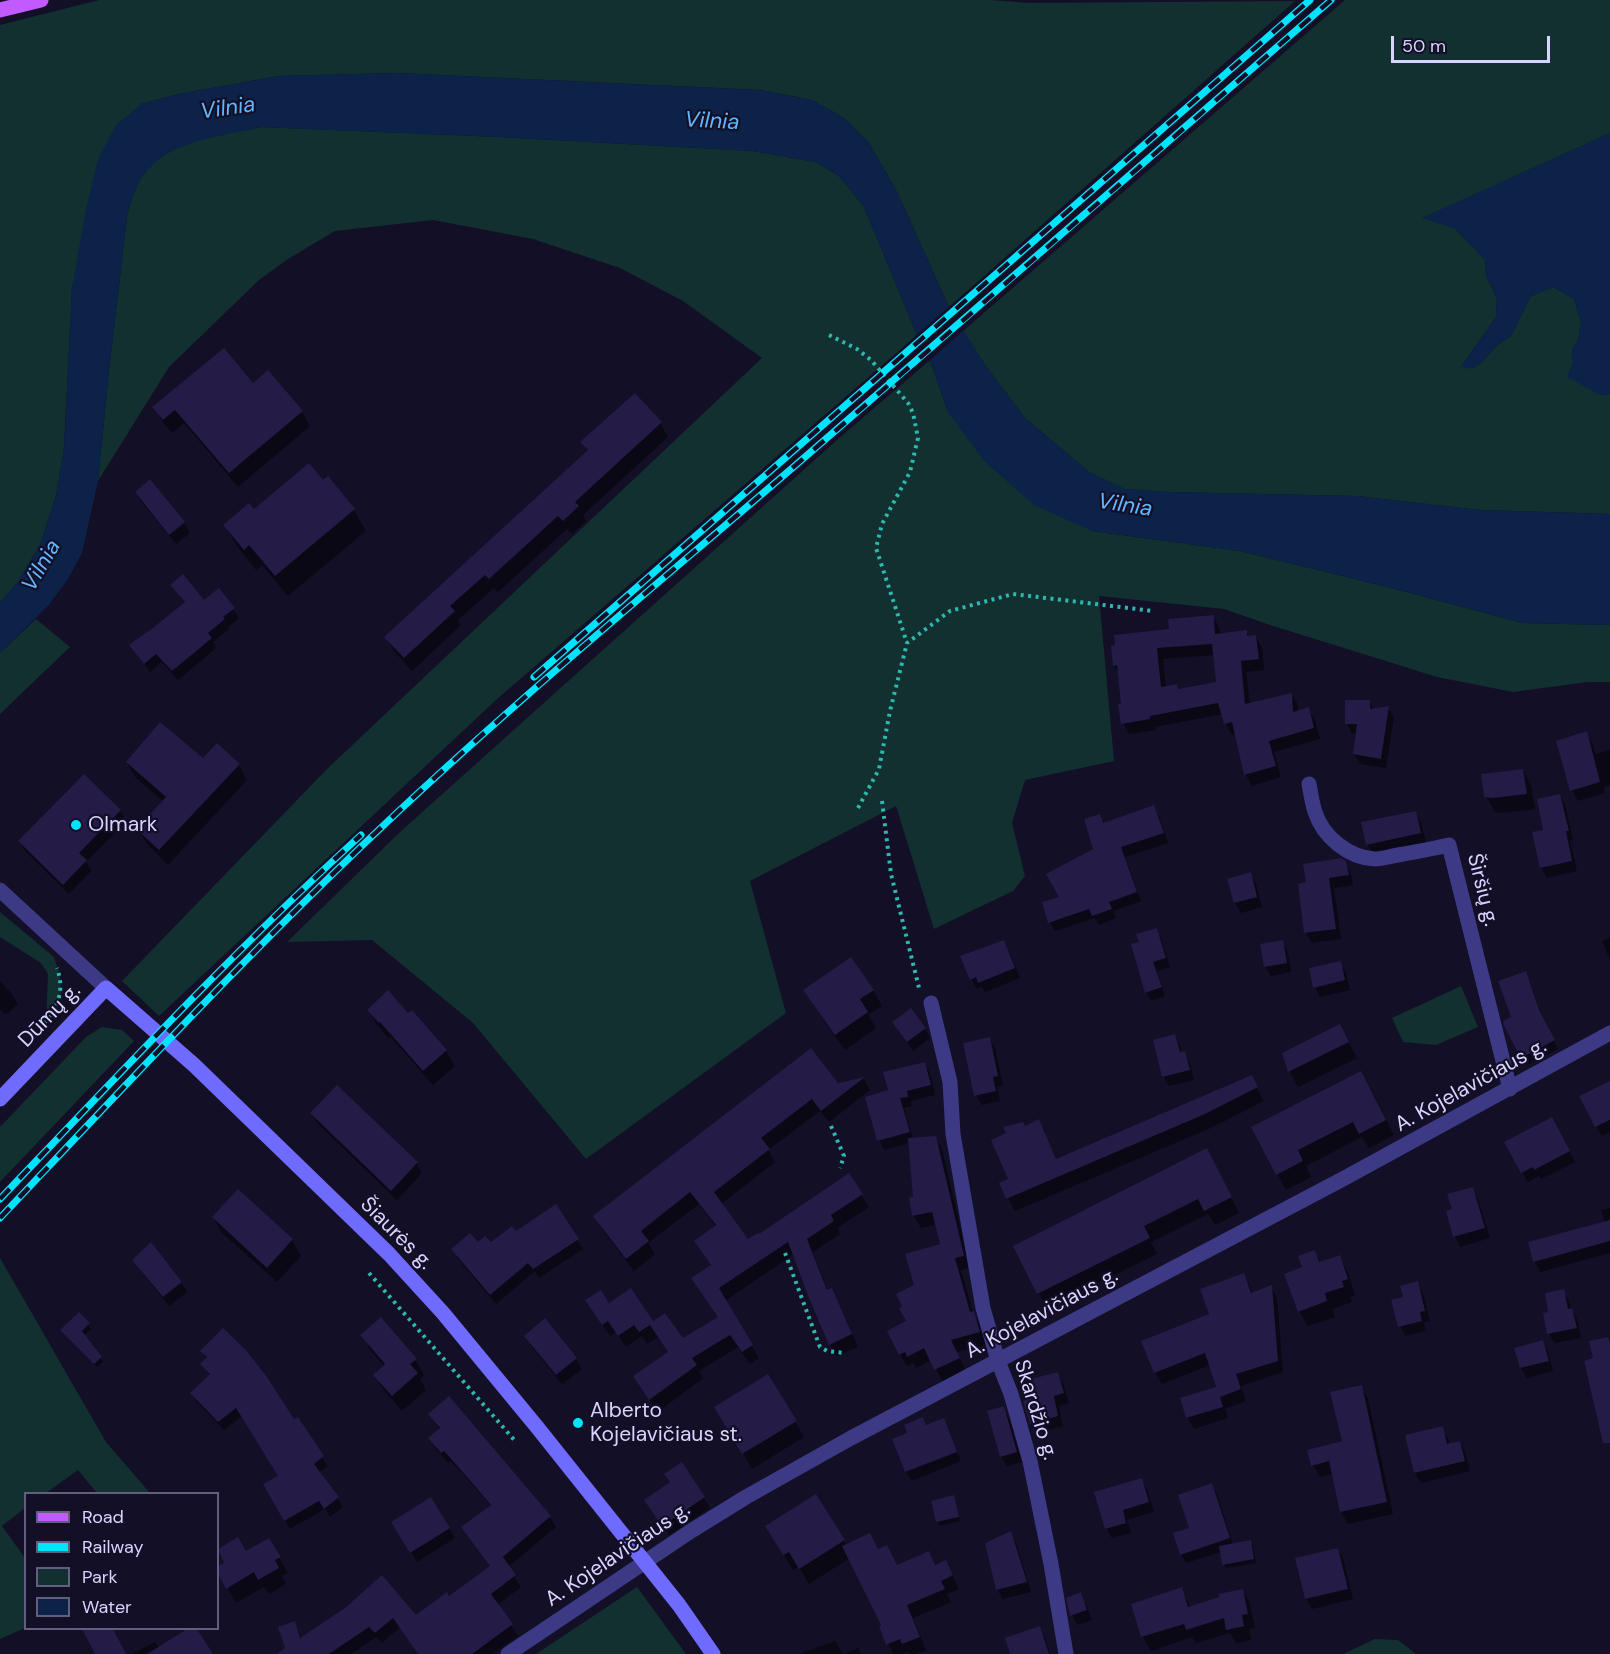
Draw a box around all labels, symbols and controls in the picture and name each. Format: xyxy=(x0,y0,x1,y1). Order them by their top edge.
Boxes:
scale bar xyxy=(1394,24,1553,62)
text: 50 m xyxy=(1402,34,1446,58)
water label: Vilnia xyxy=(199,92,257,126)
water label: Vilnia xyxy=(684,107,740,137)
water label: Vilnia xyxy=(1096,489,1154,523)
water label: Vilnia xyxy=(17,536,67,596)
place label: Olmark xyxy=(88,812,157,838)
marker: Olmark xyxy=(69,818,83,832)
street label: Širšių g. xyxy=(1461,851,1503,929)
street label: Dūmų g. xyxy=(14,979,86,1053)
street label: A. Kojelavičiaus g. xyxy=(1391,1034,1551,1138)
street label: Šiaurės g. xyxy=(355,1193,437,1275)
street label: A. Kojelavičiaus g. xyxy=(961,1263,1123,1365)
street label: Skardžio g. xyxy=(1008,1357,1062,1463)
place label: Alberto Kojelavičiaus st. xyxy=(590,1398,742,1448)
marker: Alberto Kojelavičiaus st. xyxy=(571,1416,585,1430)
legend xyxy=(24,1492,219,1630)
street label: A. Kojelavičiaus g. xyxy=(541,1497,695,1613)
text: Road xyxy=(82,1505,124,1529)
text: Railway xyxy=(82,1535,144,1559)
text: Park xyxy=(82,1565,118,1589)
text: Water xyxy=(82,1595,132,1619)

